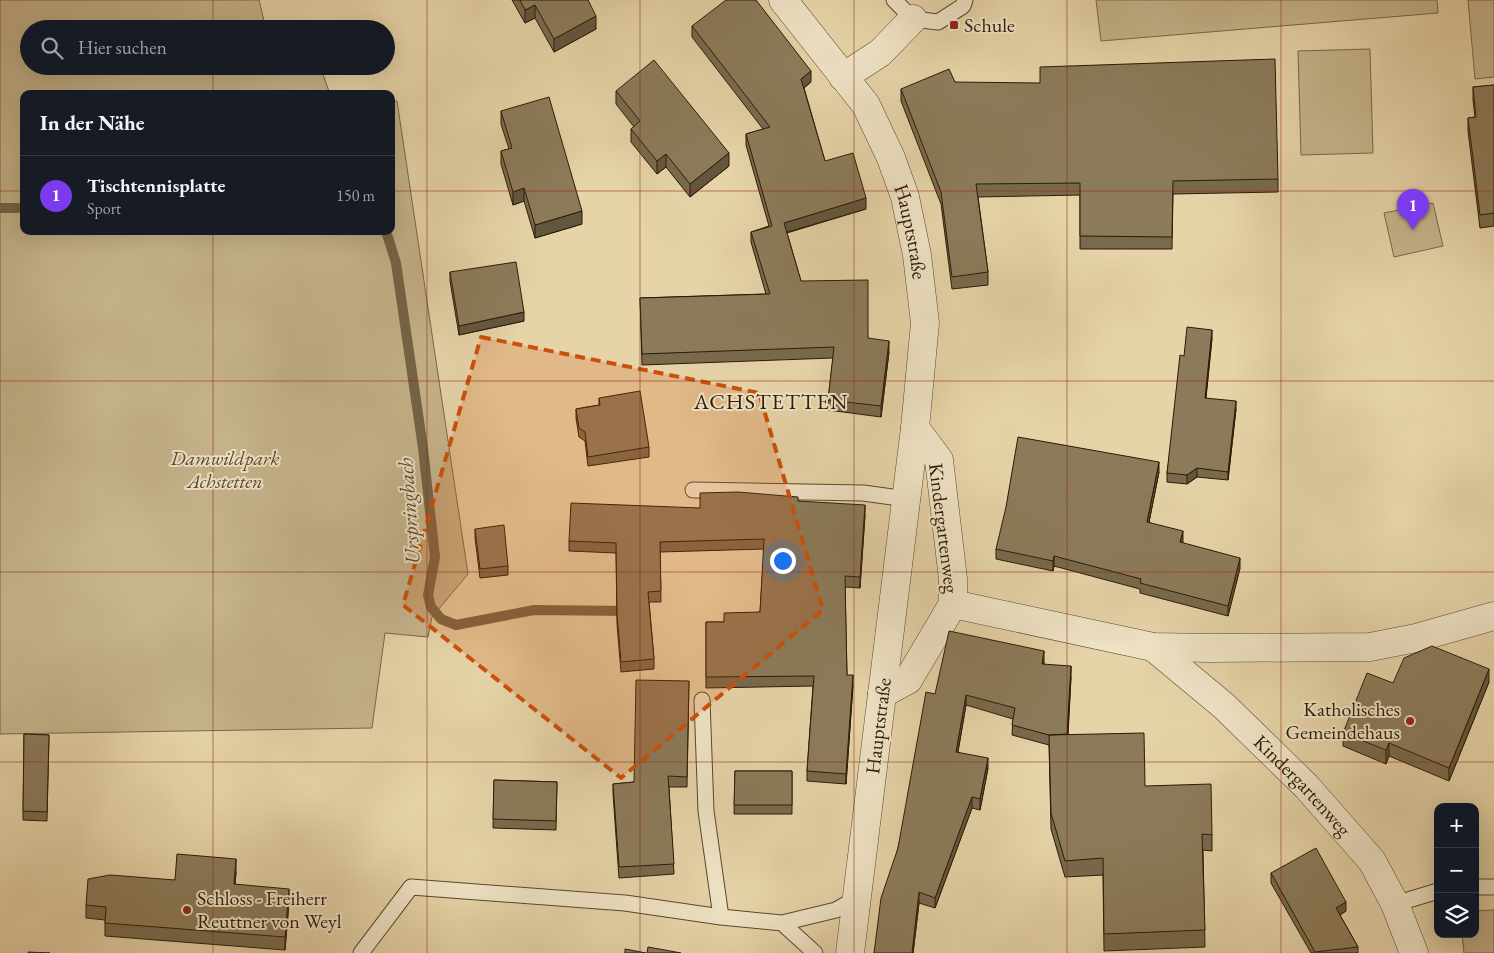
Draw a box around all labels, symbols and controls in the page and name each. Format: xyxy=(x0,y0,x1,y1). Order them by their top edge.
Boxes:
place label: Schule xyxy=(964,12,1015,38)
marker: Schule xyxy=(948,19,960,31)
search box xyxy=(20,20,395,75)
icon: search xyxy=(38,34,66,62)
text: Hier suchen xyxy=(78,35,167,60)
text: In der Nähe xyxy=(40,109,145,136)
text: Tischtennisplatte xyxy=(87,173,225,198)
street label: Hauptstraße xyxy=(888,180,933,281)
text: 1 xyxy=(52,185,60,206)
text: 150 m xyxy=(336,185,375,206)
pin: 1 xyxy=(1397,189,1429,230)
text: Sport xyxy=(87,198,121,219)
district label: ACHSTETTEN xyxy=(693,387,848,416)
park label: Damwildpark Achstetten xyxy=(170,445,280,494)
water label: Urspringbach xyxy=(391,457,426,565)
street label: Kindergartenweg xyxy=(923,461,965,595)
your location xyxy=(770,548,796,574)
street label: Hauptstraße xyxy=(859,676,897,776)
place label: Katholisches Gemeindehaus xyxy=(1286,696,1400,745)
marker: Katholisches Gemeindehaus xyxy=(1404,715,1416,727)
street label: Kindergartenweg xyxy=(1248,729,1357,842)
map controls xyxy=(1434,803,1479,938)
button: + xyxy=(1434,803,1479,848)
button: − xyxy=(1434,848,1479,893)
place label: Schloss - Freiherr Reuttner von Weyl xyxy=(197,885,342,934)
button: layers xyxy=(1434,893,1479,938)
marker: Schloss - Freiherr Reuttner von Weyl xyxy=(181,904,193,916)

